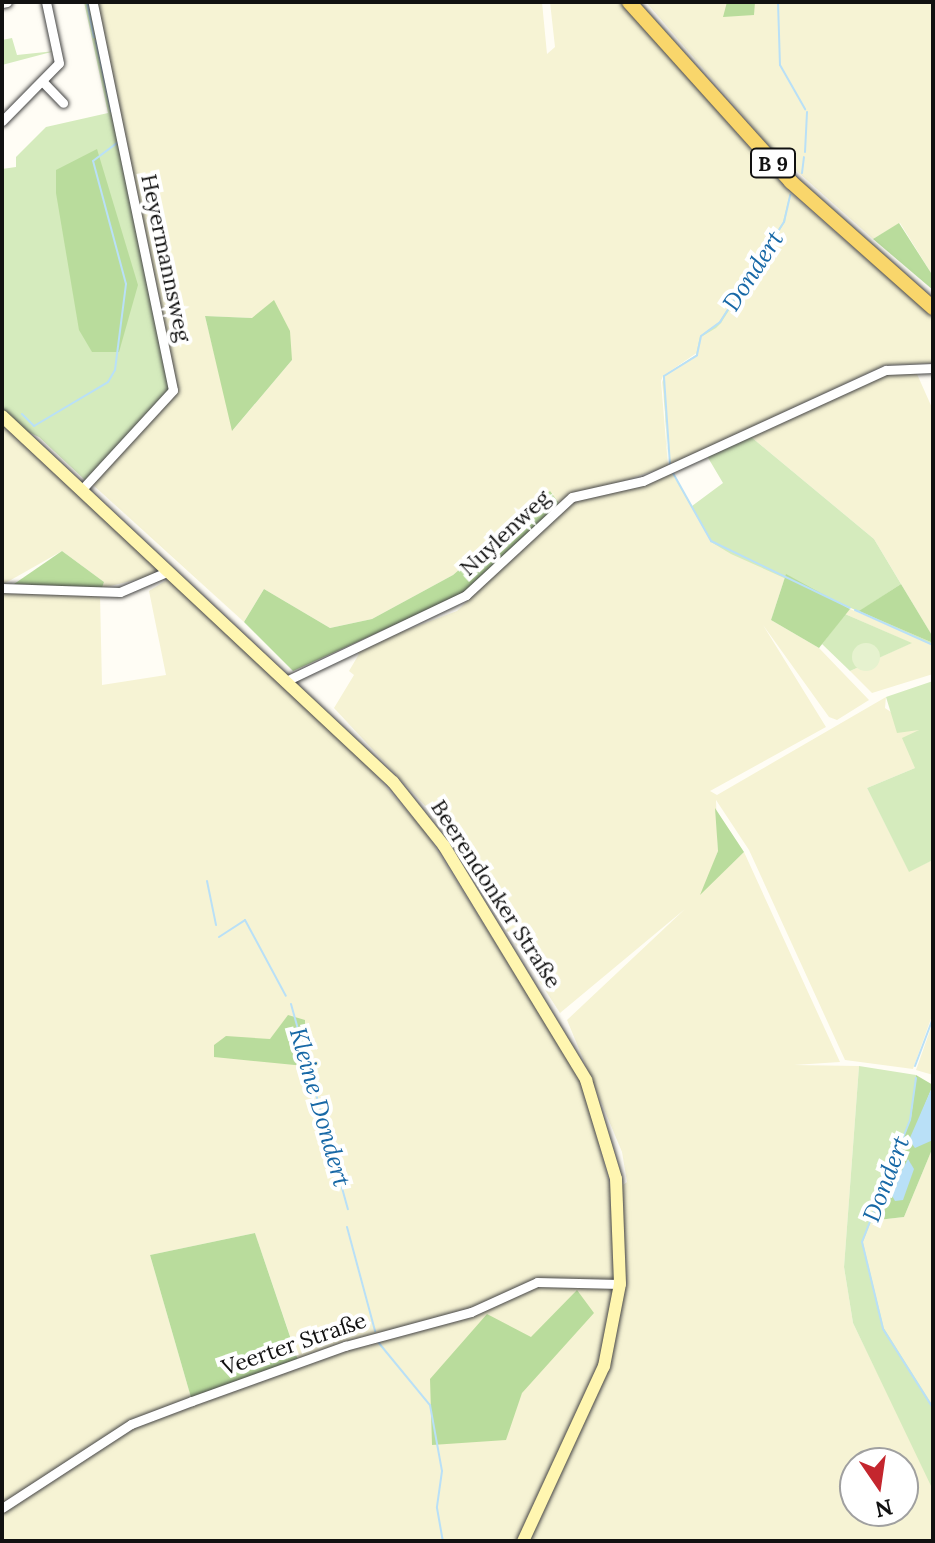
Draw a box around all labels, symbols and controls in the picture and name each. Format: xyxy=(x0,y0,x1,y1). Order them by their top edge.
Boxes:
road number: B 9 xyxy=(749,147,797,179)
street label: Heyermannsweg xyxy=(135,172,197,344)
water label: Dondert xyxy=(717,226,789,316)
street label: Nuylenweg xyxy=(454,485,556,581)
street label: Beerendonker Straße xyxy=(425,795,567,993)
water label: Kleine Dondert xyxy=(284,1024,356,1190)
water label: Dondert xyxy=(857,1132,915,1226)
street label: Veerter Straße xyxy=(218,1307,370,1381)
north arrow xyxy=(839,1447,919,1527)
text: N xyxy=(873,1493,895,1524)

